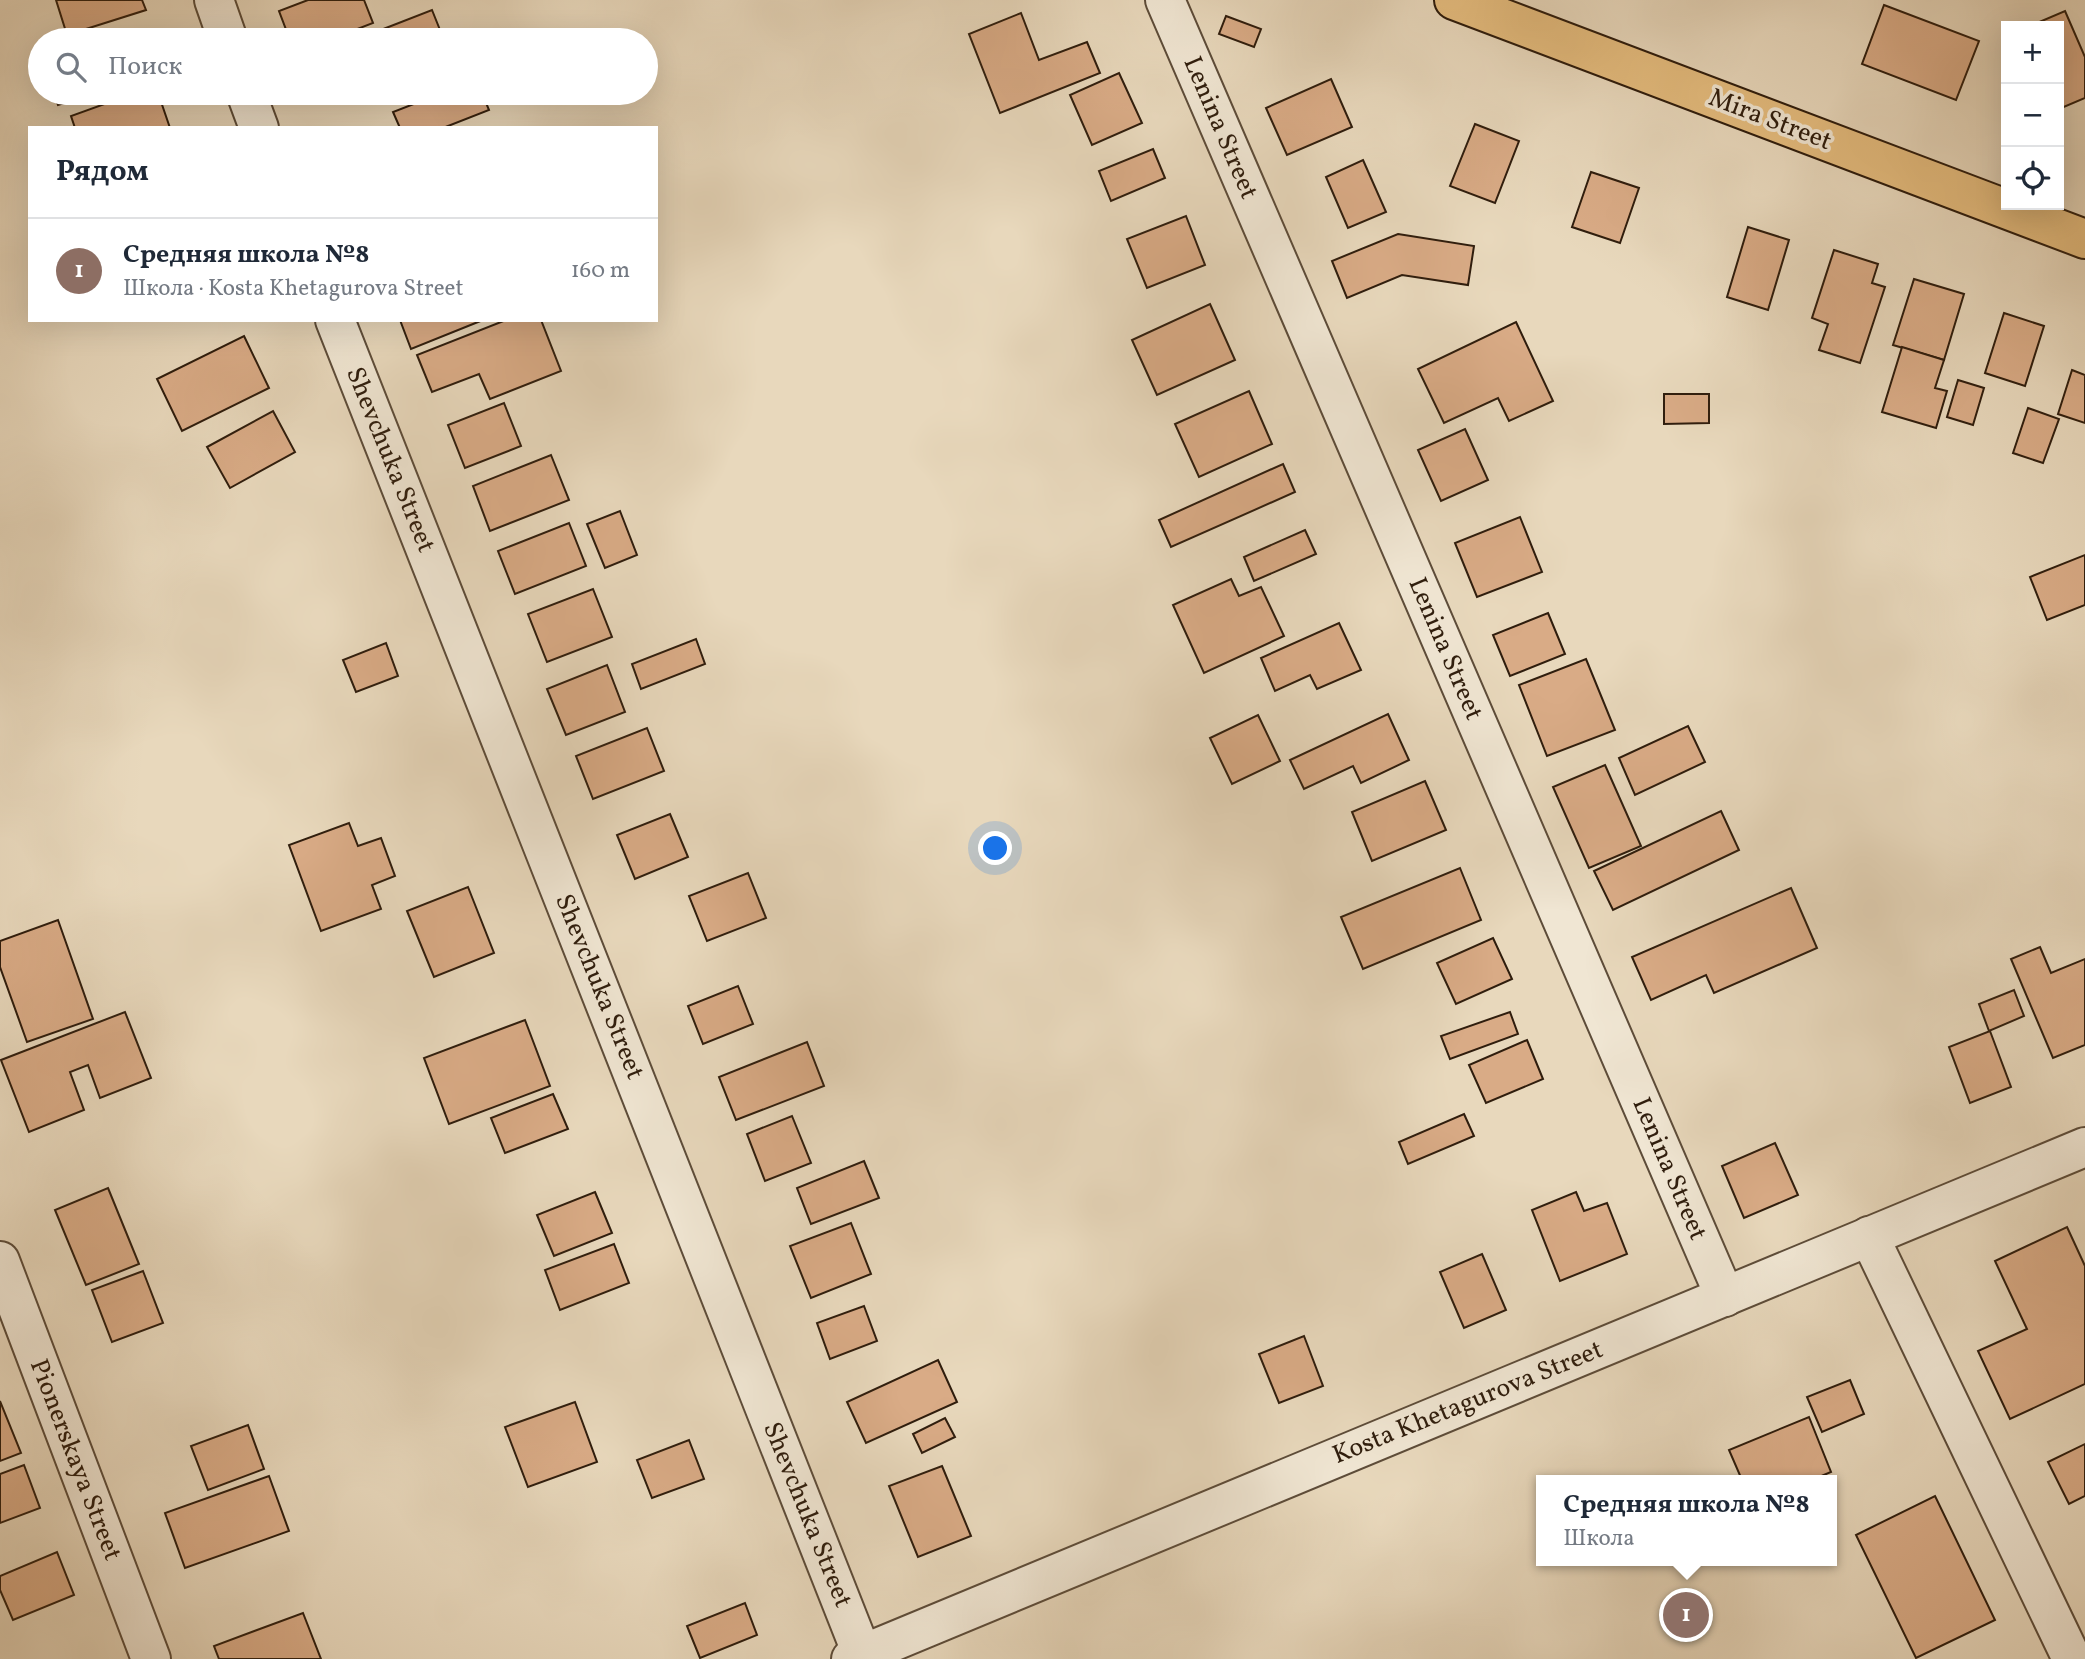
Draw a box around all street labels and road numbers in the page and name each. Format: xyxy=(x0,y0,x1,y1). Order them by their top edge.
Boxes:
street label: Lenina Street xyxy=(1174,51,1266,205)
street label: Mira Street xyxy=(1703,80,1837,160)
street label: Shevchuka Street xyxy=(336,362,444,558)
street label: Lenina Street xyxy=(1399,572,1491,726)
street label: Shevchuka Street xyxy=(545,889,653,1085)
street label: Lenina Street xyxy=(1623,1092,1715,1246)
street label: Kosta Khetagurova Street xyxy=(1327,1332,1609,1474)
street label: Pionerskaya Street xyxy=(20,1354,130,1566)
street label: Shevchuka Street xyxy=(753,1417,861,1613)

